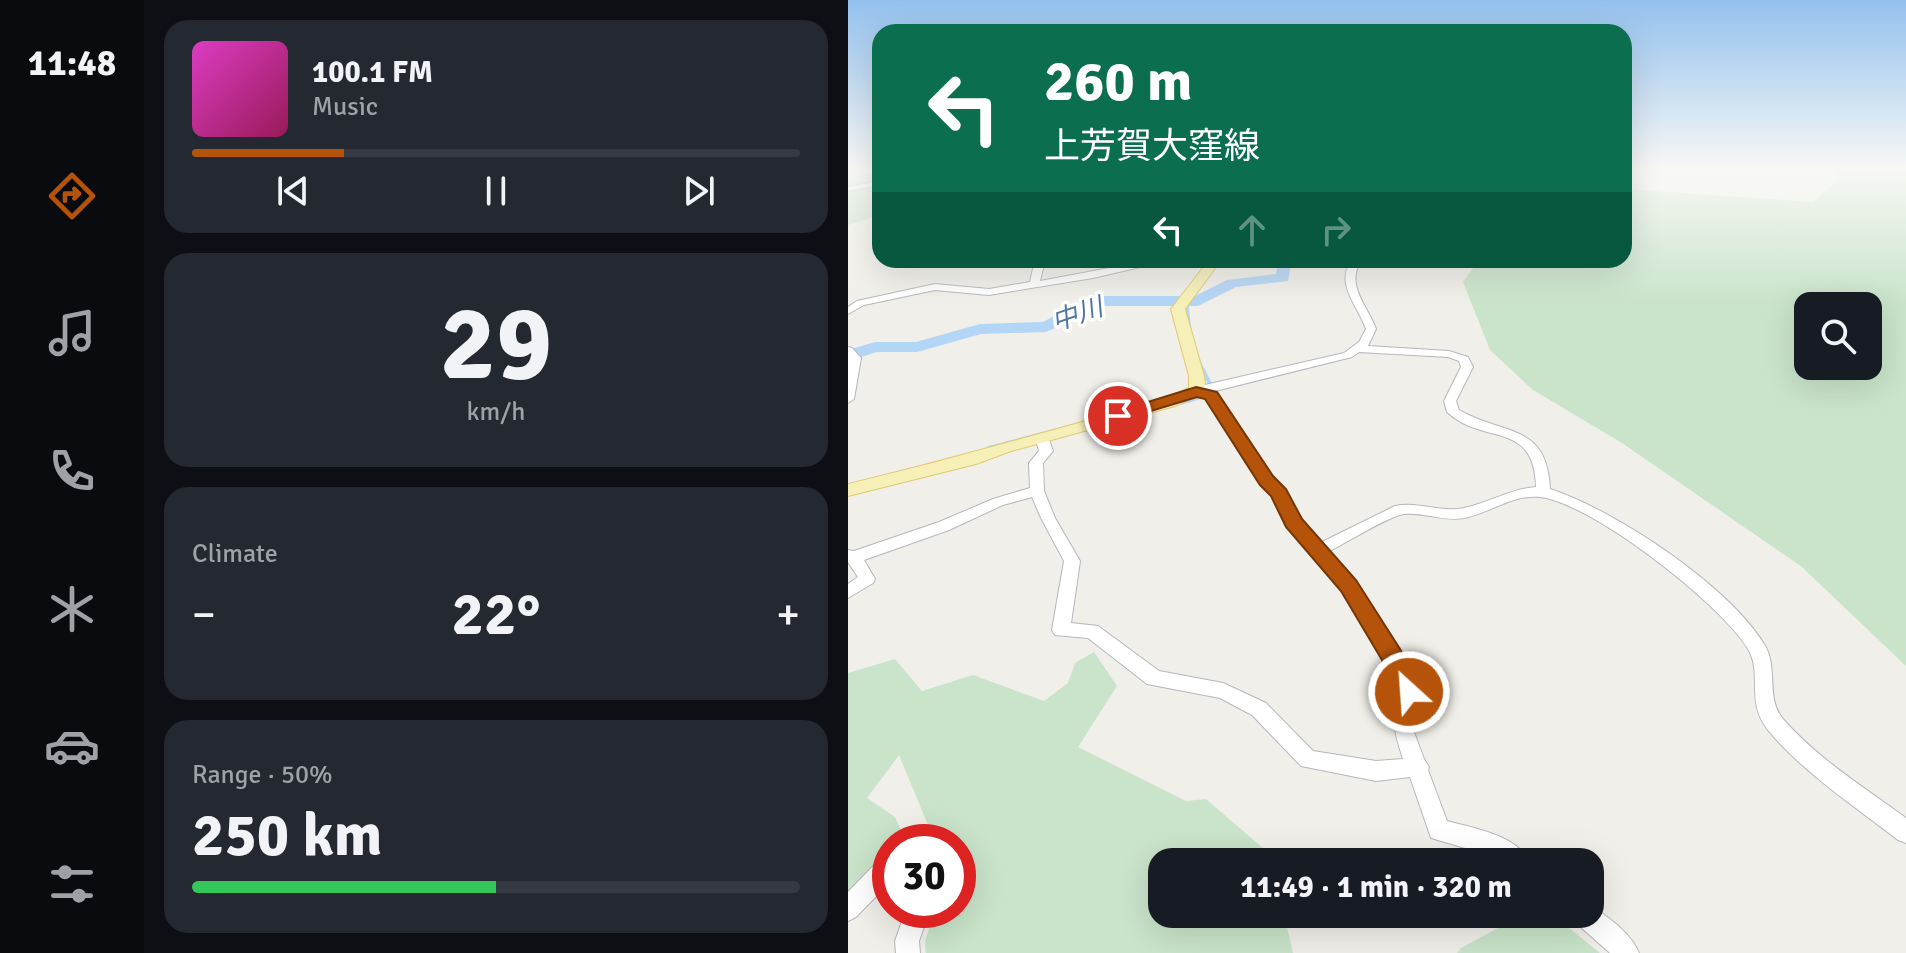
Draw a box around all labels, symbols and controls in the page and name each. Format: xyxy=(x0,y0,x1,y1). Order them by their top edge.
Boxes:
text: 11:48 xyxy=(28,41,116,86)
text: 260 m xyxy=(1044,47,1192,116)
text: 100.1 FM xyxy=(312,54,433,91)
icon: left xyxy=(912,56,1016,160)
text: Music xyxy=(312,91,378,123)
text: 上芳賀大窪線 xyxy=(1044,124,1260,169)
icon: directions xyxy=(44,168,100,224)
icon: previous xyxy=(271,169,315,213)
icon: pause xyxy=(474,169,518,213)
icon: next xyxy=(677,169,721,213)
icon: left xyxy=(1146,208,1190,252)
icon: ahead xyxy=(1230,208,1274,252)
icon: right xyxy=(1314,208,1358,252)
text: 29 xyxy=(440,280,552,408)
water label: 中川 xyxy=(1048,290,1110,339)
map controls xyxy=(1794,292,1882,380)
button: search xyxy=(1794,292,1882,380)
icon: music xyxy=(44,305,100,361)
pin xyxy=(1084,382,1152,450)
icon: arrive xyxy=(1096,394,1140,438)
text: km/h xyxy=(467,396,525,428)
icon: phone xyxy=(44,443,100,499)
text: Climate xyxy=(192,538,278,570)
text: 22° xyxy=(452,578,540,652)
icon: climate xyxy=(44,581,100,637)
text: − xyxy=(192,588,216,642)
text: + xyxy=(776,588,800,642)
position arrow xyxy=(1367,650,1451,734)
icon: car xyxy=(44,718,100,774)
text: Range · 50% xyxy=(192,759,333,791)
text: 250 km xyxy=(192,799,382,873)
speed limit sign: 30 xyxy=(872,824,976,928)
icon: filters xyxy=(44,856,100,912)
text: 11:49 · 1 min · 320 m xyxy=(1240,869,1512,906)

